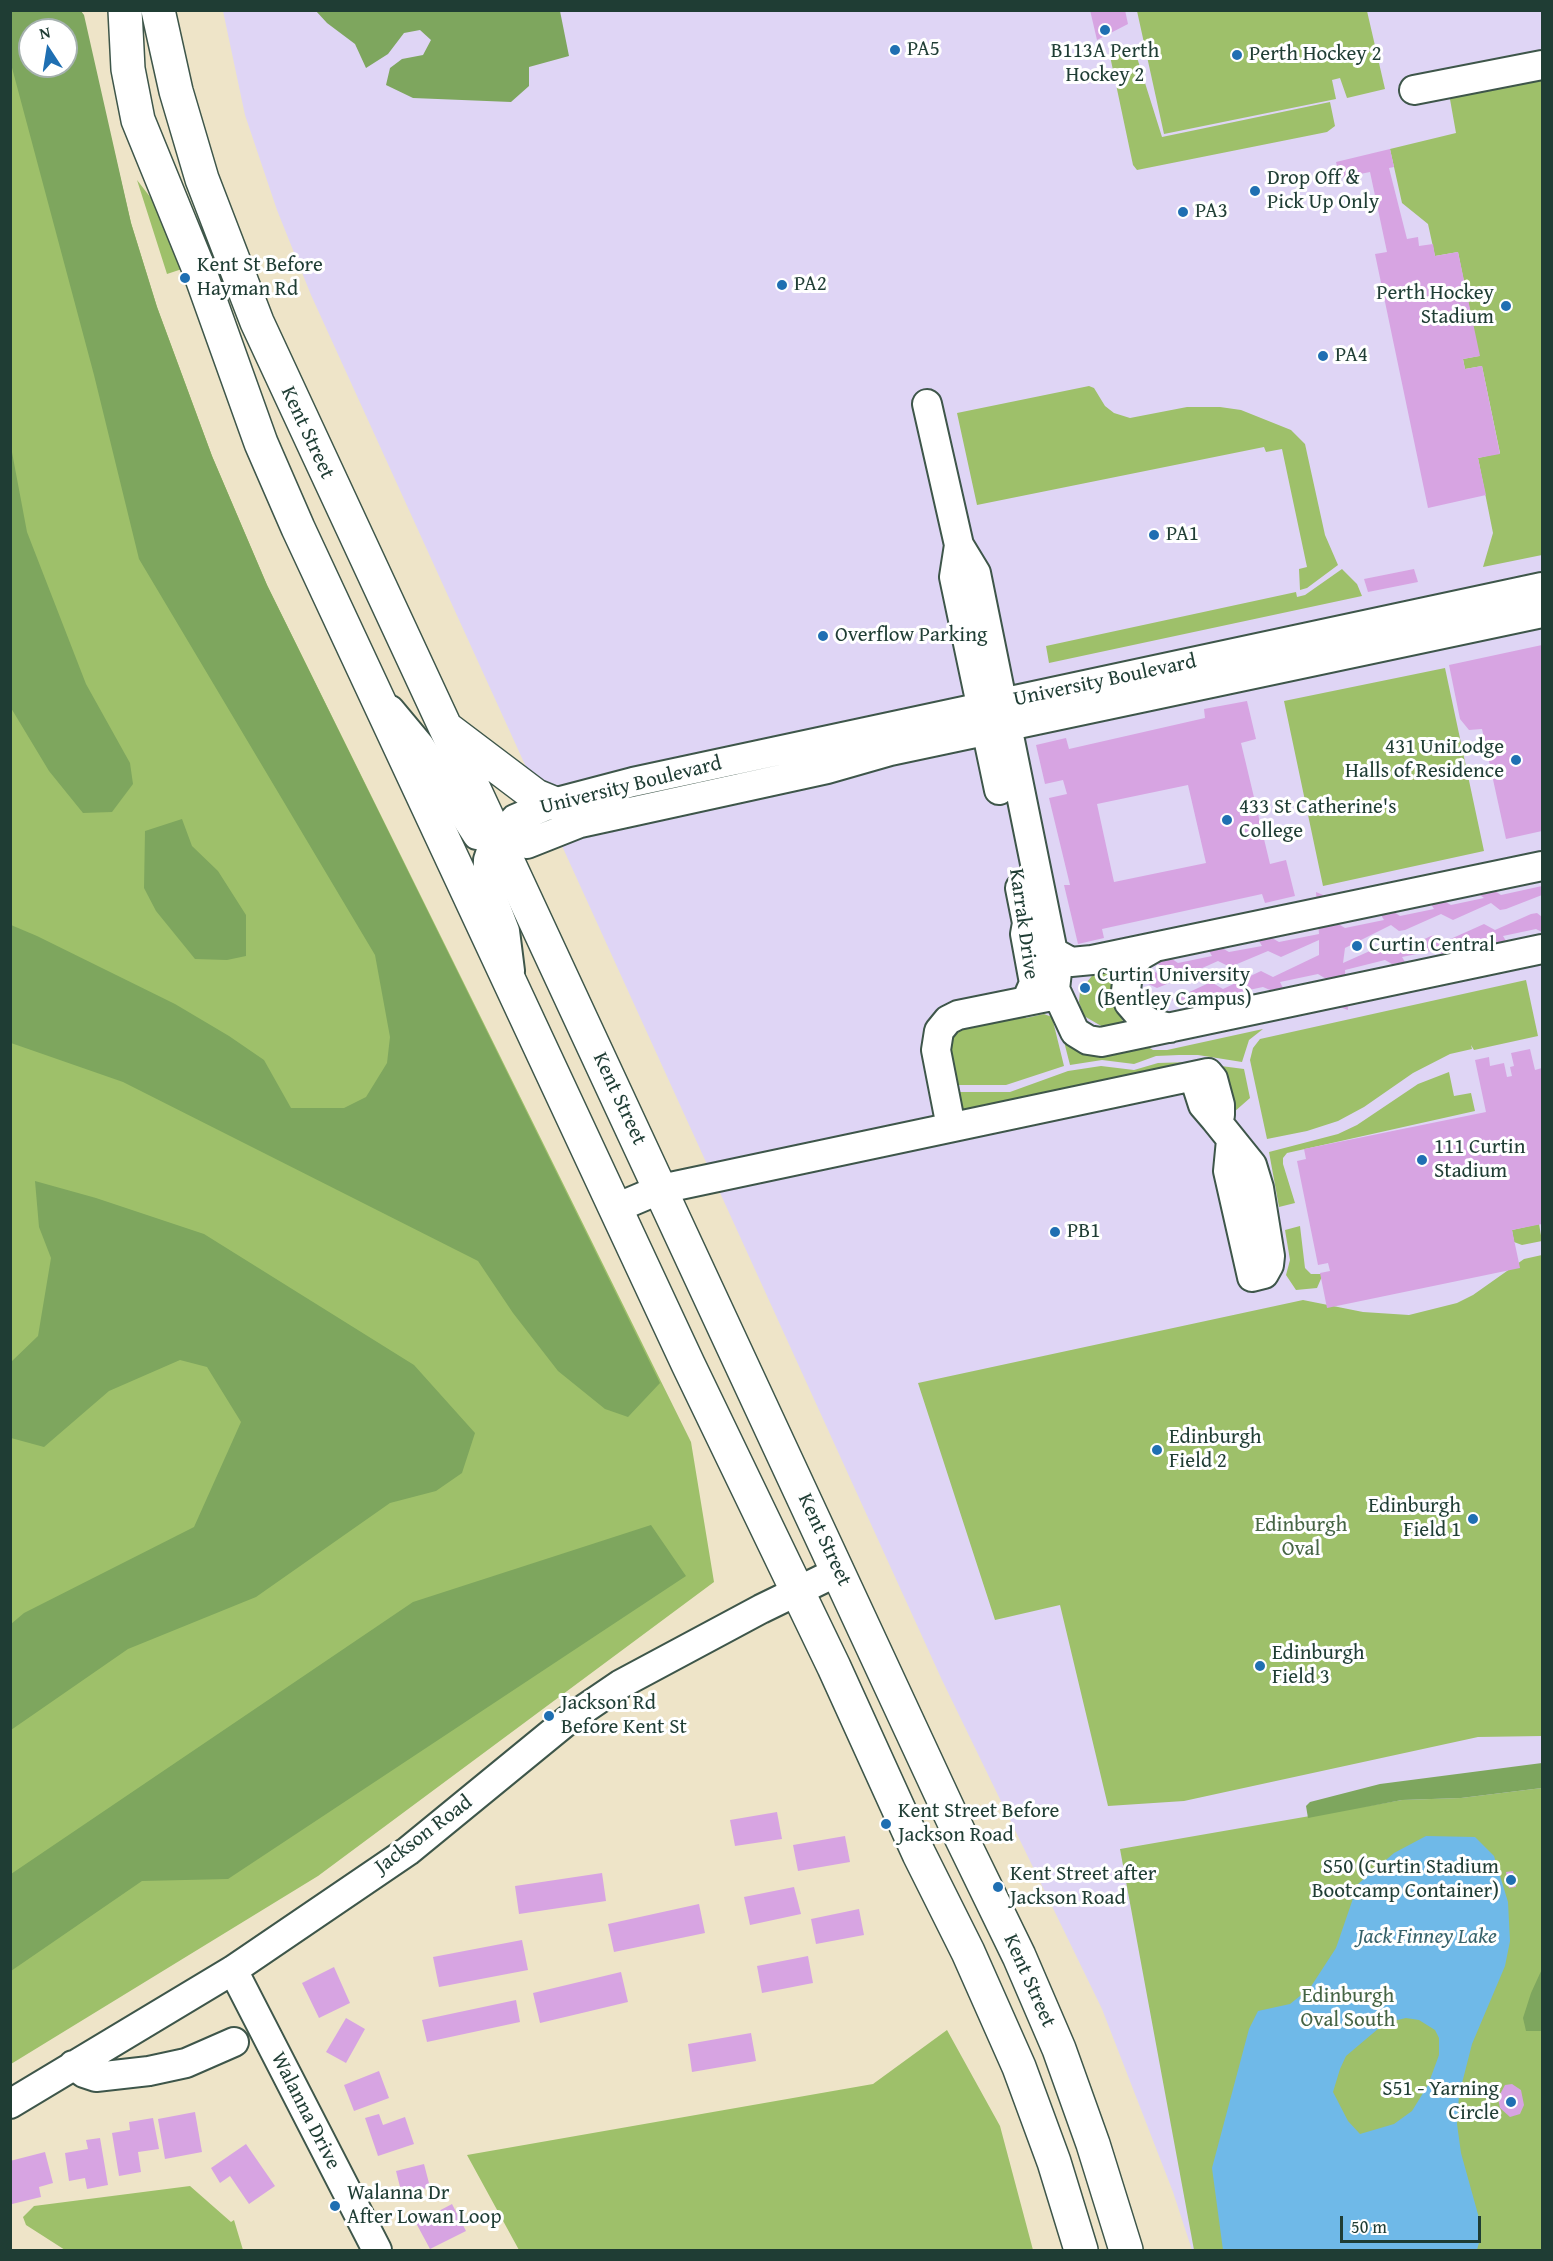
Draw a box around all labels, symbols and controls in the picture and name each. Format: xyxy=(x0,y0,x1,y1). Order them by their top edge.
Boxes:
north arrow xyxy=(18,18,78,78)
text: N xyxy=(37,20,52,45)
marker: B113A Perth Hockey 2 xyxy=(1098,23,1112,37)
place label: PA5 xyxy=(907,37,940,63)
place label: B113A Perth Hockey 2 xyxy=(1051,39,1159,89)
place label: Perth Hockey 2 xyxy=(1249,42,1382,68)
marker: PA5 xyxy=(888,43,902,57)
marker: Perth Hockey 2 xyxy=(1230,48,1244,62)
place label: Drop Off & Pick Up Only xyxy=(1267,166,1379,216)
marker: Drop Off & Pick Up Only xyxy=(1248,184,1262,198)
place label: PA3 xyxy=(1195,199,1228,225)
marker: PA3 xyxy=(1176,205,1190,219)
place label: Kent St Before Hayman Rd xyxy=(197,253,323,303)
marker: Kent St Before Hayman Rd xyxy=(178,271,192,285)
place label: PA2 xyxy=(794,272,827,298)
marker: PA2 xyxy=(775,278,789,292)
place label: Perth Hockey Stadium xyxy=(1376,281,1494,331)
marker: Perth Hockey Stadium xyxy=(1499,299,1513,313)
place label: PA4 xyxy=(1335,343,1368,369)
marker: PA4 xyxy=(1316,349,1330,363)
street label: Kent Street xyxy=(275,383,339,483)
place label: PA1 xyxy=(1166,522,1199,548)
marker: PA1 xyxy=(1147,528,1161,542)
place label: Overflow Parking xyxy=(835,623,987,649)
marker: Overflow Parking xyxy=(816,629,830,643)
street label: University Boulevard xyxy=(1011,649,1199,713)
place label: 431 UniLodge Halls of Residence xyxy=(1345,735,1504,785)
street label: University Boulevard xyxy=(538,751,724,821)
marker: 431 UniLodge Halls of Residence xyxy=(1509,753,1523,767)
place label: 433 St Catherine's College xyxy=(1239,795,1397,845)
marker: 433 St Catherine's College xyxy=(1220,813,1234,827)
street label: Karrak Drive xyxy=(1003,867,1043,981)
place label: Curtin Central xyxy=(1369,933,1495,959)
marker: Curtin Central xyxy=(1350,939,1364,953)
place label: Curtin University (Bentley Campus) xyxy=(1097,963,1252,1013)
marker: Curtin University (Bentley Campus) xyxy=(1078,981,1092,995)
street label: Kent Street xyxy=(587,1049,651,1149)
place label: 111 Curtin Stadium xyxy=(1434,1135,1525,1185)
marker: 111 Curtin Stadium xyxy=(1415,1153,1429,1167)
place label: PB1 xyxy=(1067,1219,1100,1245)
marker: PB1 xyxy=(1048,1225,1062,1239)
place label: Edinburgh Field 2 xyxy=(1169,1425,1262,1475)
marker: Edinburgh Field 2 xyxy=(1150,1443,1164,1457)
street label: Kent Street xyxy=(792,1490,856,1590)
place label: Edinburgh Field 1 xyxy=(1368,1494,1461,1544)
marker: Edinburgh Field 1 xyxy=(1466,1512,1480,1526)
park label: Edinburgh Oval xyxy=(1255,1513,1347,1563)
place label: Edinburgh Field 3 xyxy=(1272,1641,1365,1691)
marker: Edinburgh Field 3 xyxy=(1253,1659,1267,1673)
place label: Jackson Rd Before Kent St xyxy=(561,1691,687,1741)
marker: Jackson Rd Before Kent St xyxy=(542,1709,556,1723)
street label: Jackson Road xyxy=(370,1790,478,1880)
place label: Kent Street Before Jackson Road xyxy=(898,1799,1059,1849)
marker: Kent Street Before Jackson Road xyxy=(879,1817,893,1831)
place label: S50 (Curtin Stadium Bootcamp Container) xyxy=(1312,1855,1499,1905)
place label: Kent Street after Jackson Road xyxy=(1010,1862,1156,1912)
marker: S50 (Curtin Stadium Bootcamp Container) xyxy=(1504,1873,1518,1887)
marker: Kent Street after Jackson Road xyxy=(991,1880,1005,1894)
water label: Jack Finney Lake xyxy=(1357,1924,1497,1950)
street label: Kent Street xyxy=(997,1931,1061,2031)
park label: Edinburgh Oval South xyxy=(1301,1984,1395,2034)
street label: Walanna Drive xyxy=(265,2048,345,2174)
place label: S51 - Yarning Circle xyxy=(1382,2077,1499,2127)
marker: S51 - Yarning Circle xyxy=(1504,2095,1518,2109)
place label: Walanna Dr After Lowan Loop xyxy=(347,2181,502,2231)
marker: Walanna Dr After Lowan Loop xyxy=(328,2199,342,2213)
scale bar xyxy=(1343,2204,1484,2242)
text: 50 m xyxy=(1351,2213,1387,2240)

